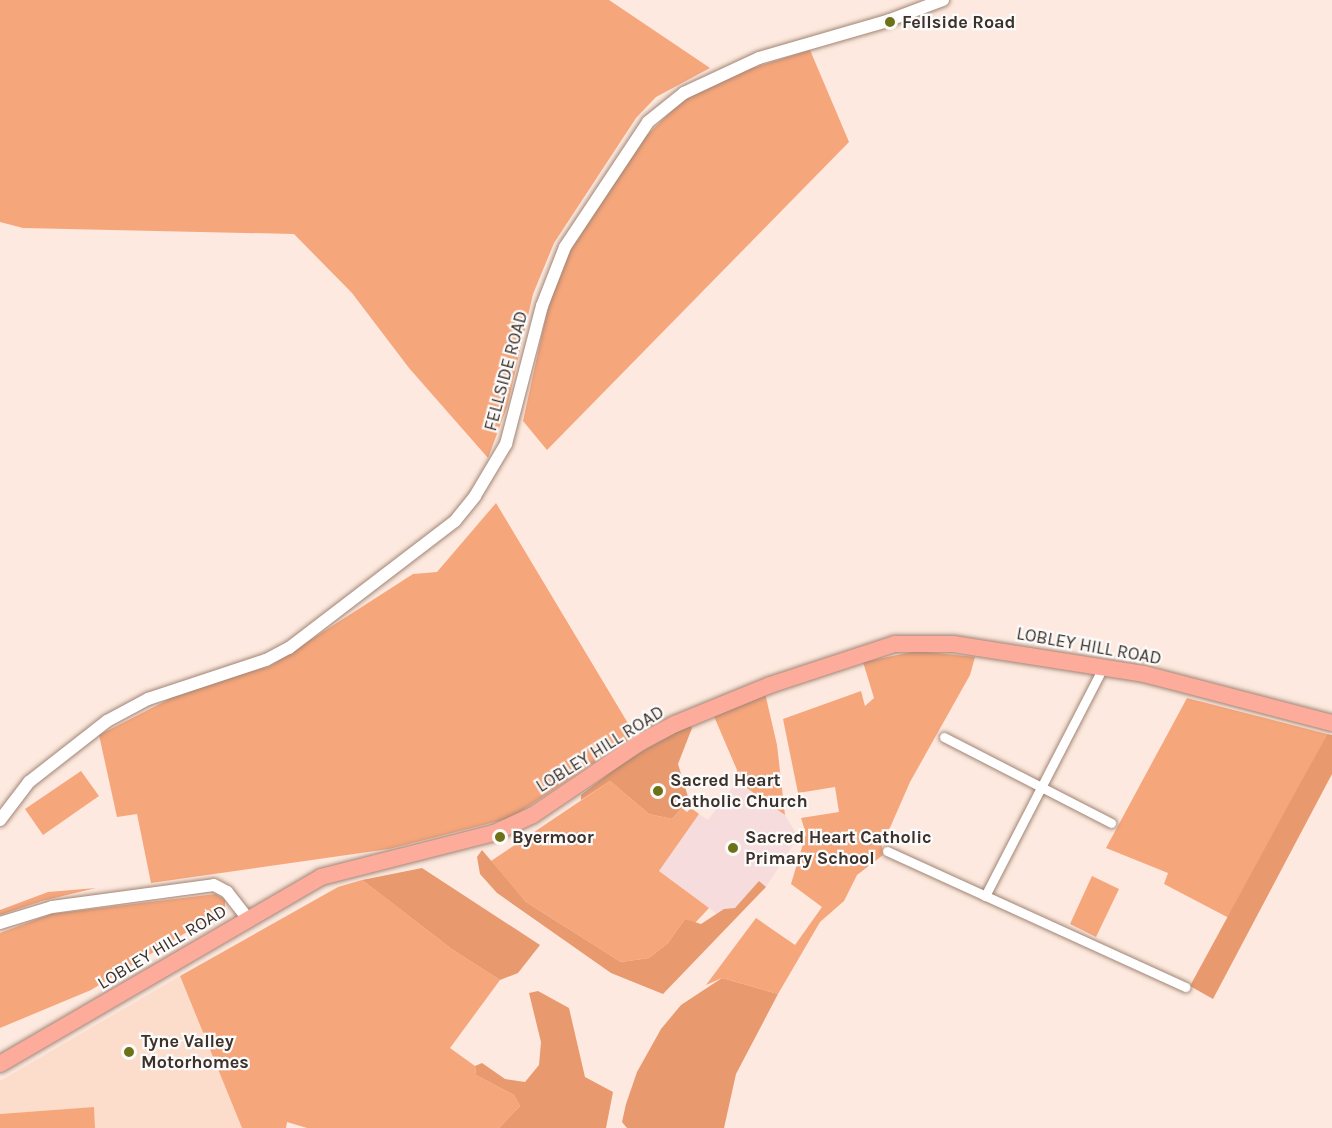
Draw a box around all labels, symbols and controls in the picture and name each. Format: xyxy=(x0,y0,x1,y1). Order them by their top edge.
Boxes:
place label: Fellside Road xyxy=(902,11,1016,33)
marker: Fellside Road xyxy=(883,15,897,29)
street label: FELLSIDE ROAD xyxy=(480,309,532,433)
street label: LOBLEY HILL ROAD xyxy=(1015,623,1163,669)
street label: LOBLEY HILL ROAD xyxy=(532,701,668,797)
place label: Sacred Heart Catholic Church xyxy=(670,770,808,812)
marker: Sacred Heart Catholic Church xyxy=(651,784,665,798)
place label: Byermoor xyxy=(512,826,594,848)
place label: Sacred Heart Catholic Primary School xyxy=(745,827,932,870)
marker: Byermoor xyxy=(493,830,507,844)
marker: Sacred Heart Catholic Primary School xyxy=(726,841,740,855)
street label: LOBLEY HILL ROAD xyxy=(93,900,231,994)
place label: Tyne Valley Motorhomes xyxy=(141,1031,249,1074)
marker: Tyne Valley Motorhomes xyxy=(122,1045,136,1059)

